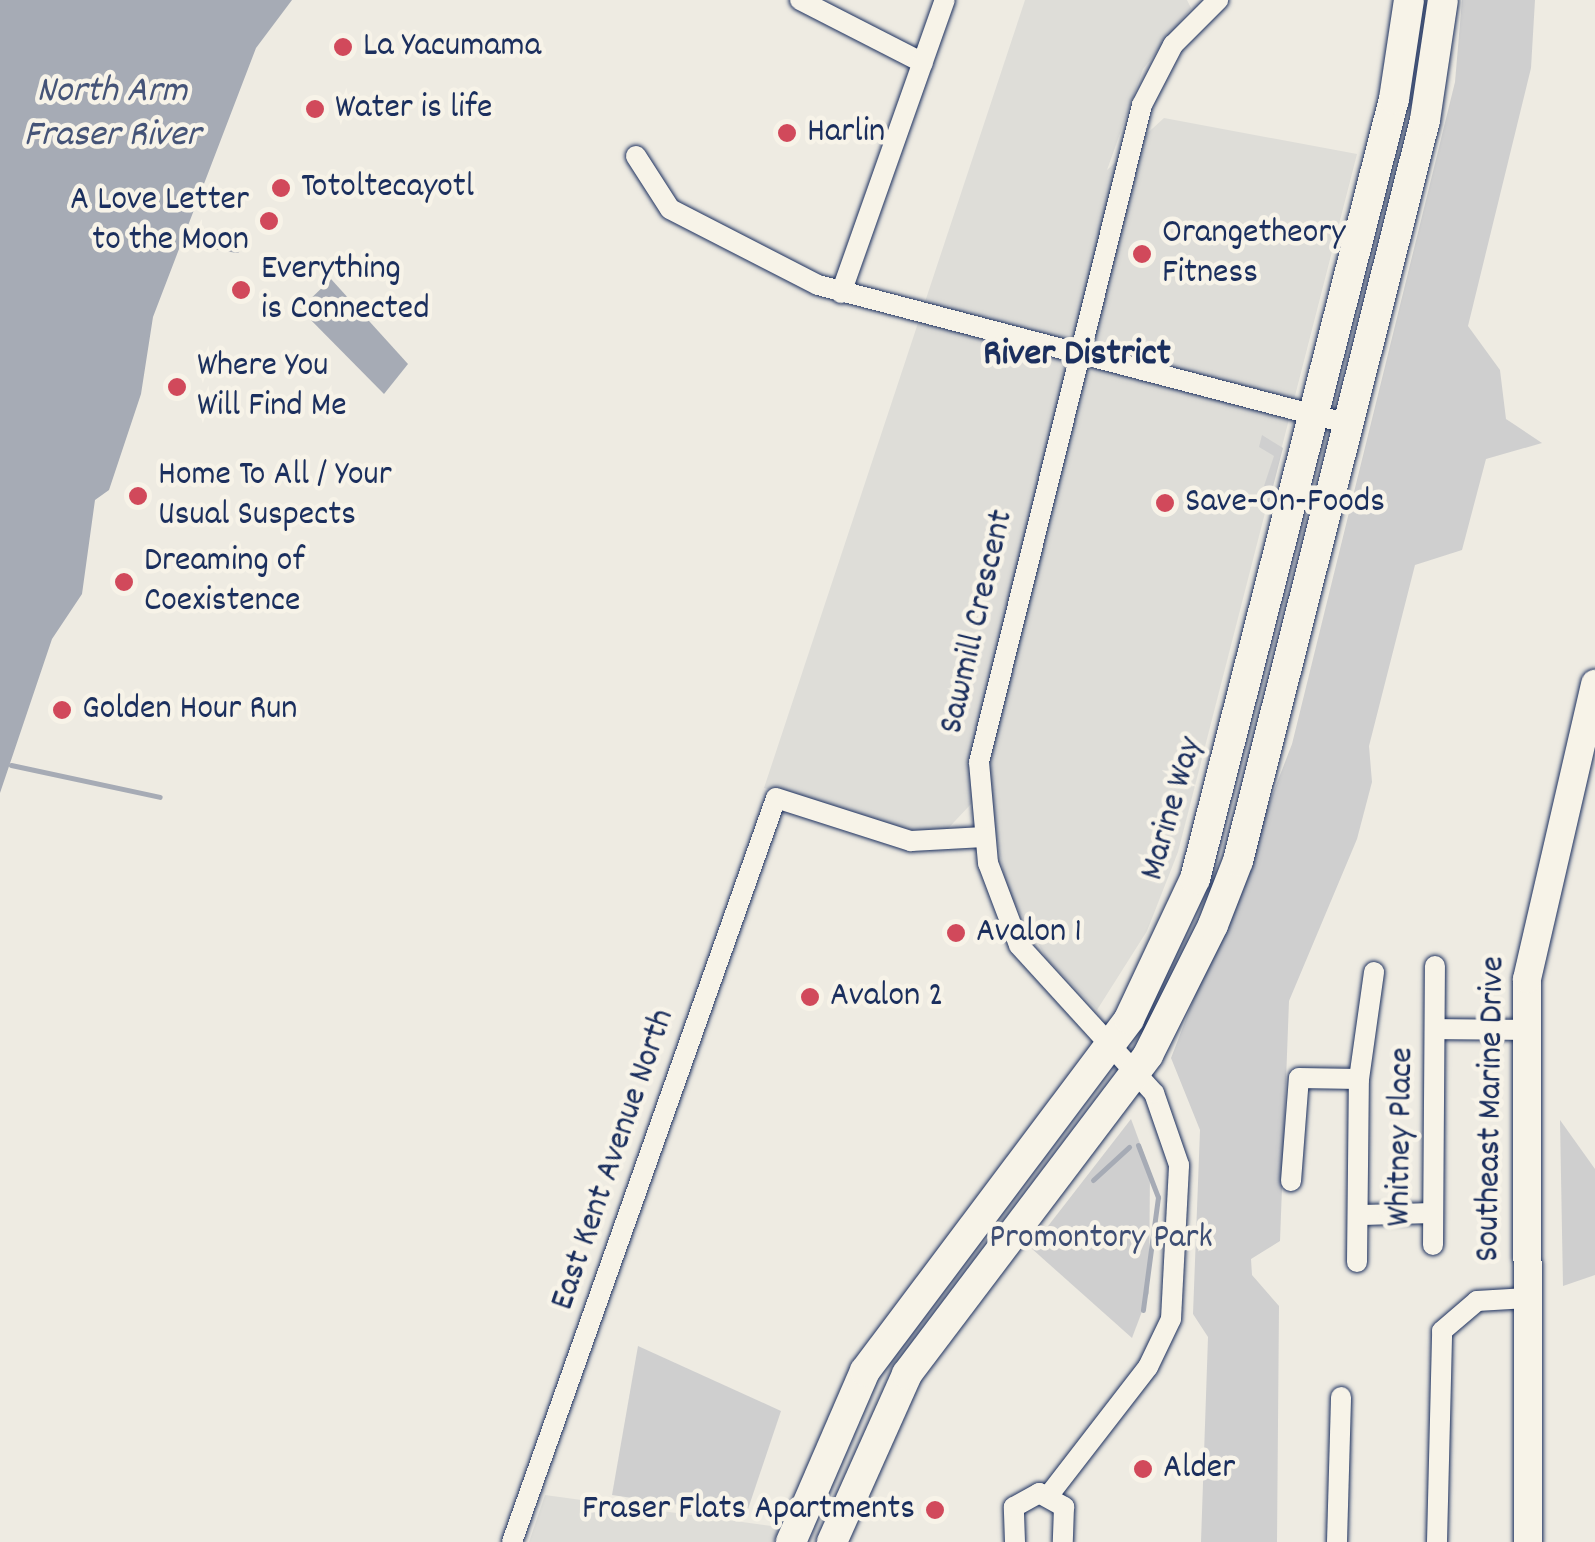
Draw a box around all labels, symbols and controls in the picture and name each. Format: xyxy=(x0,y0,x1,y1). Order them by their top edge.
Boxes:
place label: La Yacumama xyxy=(363,26,541,68)
marker: La Yacumama xyxy=(332,36,354,58)
water label: North Arm Fraser River xyxy=(24,70,200,160)
place label: Water is life xyxy=(335,88,492,130)
marker: Water is life xyxy=(304,98,326,120)
place label: Harlin xyxy=(807,112,885,154)
marker: Harlin xyxy=(776,122,798,144)
place label: Totoltecayotl xyxy=(301,167,474,209)
marker: Totoltecayotl xyxy=(270,177,292,199)
place label: A Love Letter to the Moon xyxy=(70,180,249,262)
marker: A Love Letter to the Moon xyxy=(258,210,280,232)
place label: Orangetheory Fitness xyxy=(1162,213,1345,295)
marker: Orangetheory Fitness xyxy=(1131,243,1153,265)
place label: Everything is Connected xyxy=(261,249,430,331)
marker: Everything is Connected xyxy=(230,279,252,301)
district label: River District xyxy=(983,333,1171,379)
place label: Where You Will Find Me xyxy=(197,346,347,428)
marker: Where You Will Find Me xyxy=(166,376,188,398)
place label: Home To All / Your Usual Suspects xyxy=(158,455,392,537)
place label: Save-On-Foods xyxy=(1185,482,1385,524)
marker: Home To All / Your Usual Suspects xyxy=(127,485,149,507)
marker: Save-On-Foods xyxy=(1154,492,1176,514)
street label: Sawmill Crescent xyxy=(932,506,1024,738)
place label: Dreaming of Coexistence xyxy=(144,541,305,623)
marker: Dreaming of Coexistence xyxy=(113,571,135,593)
place label: Golden Hour Run xyxy=(82,689,297,731)
marker: Golden Hour Run xyxy=(51,699,73,721)
street label: Marine Way xyxy=(1133,733,1213,885)
place label: Avalon 1 xyxy=(976,912,1082,954)
marker: Avalon 1 xyxy=(945,922,967,944)
street label: Southeast Marine Drive xyxy=(1468,956,1516,1262)
place label: Avalon 2 xyxy=(830,976,944,1018)
marker: Avalon 2 xyxy=(799,986,821,1008)
street label: East Kent Avenue North xyxy=(543,1004,685,1316)
street label: Whitney Place xyxy=(1379,1047,1425,1227)
park label: Promontory Park xyxy=(989,1218,1213,1260)
place label: Alder xyxy=(1163,1448,1235,1490)
marker: Alder xyxy=(1132,1458,1154,1480)
place label: Fraser Flats Apartments xyxy=(582,1489,915,1531)
marker: Fraser Flats Apartments xyxy=(924,1499,946,1521)

